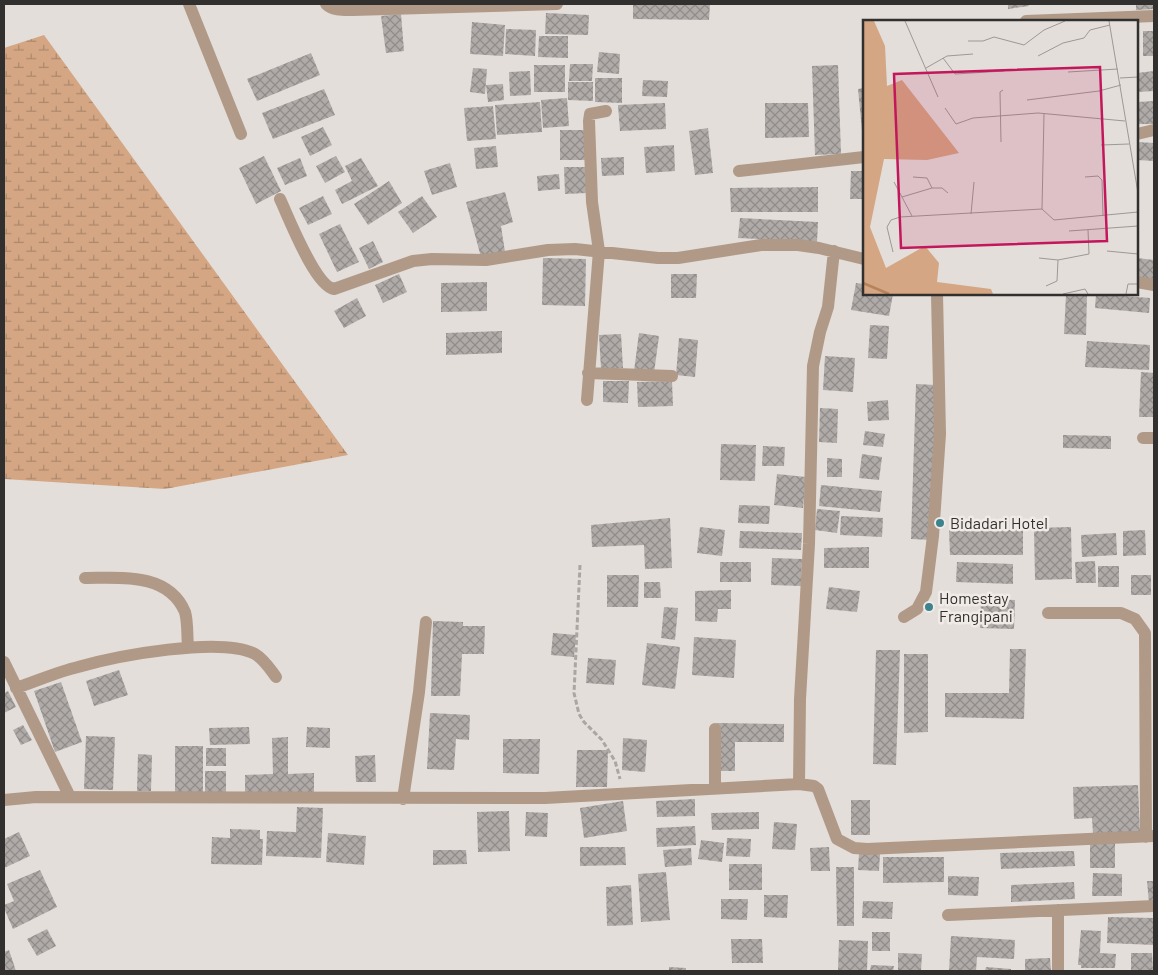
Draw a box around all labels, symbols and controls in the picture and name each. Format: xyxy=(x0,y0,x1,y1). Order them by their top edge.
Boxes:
inset map xyxy=(863,20,1138,295)
place label: Bidadari Hotel xyxy=(950,513,1048,532)
marker: Bidadari Hotel xyxy=(934,517,946,529)
place label: Homestay Frangipani xyxy=(939,588,1013,625)
marker: Homestay Frangipani xyxy=(923,601,935,613)

